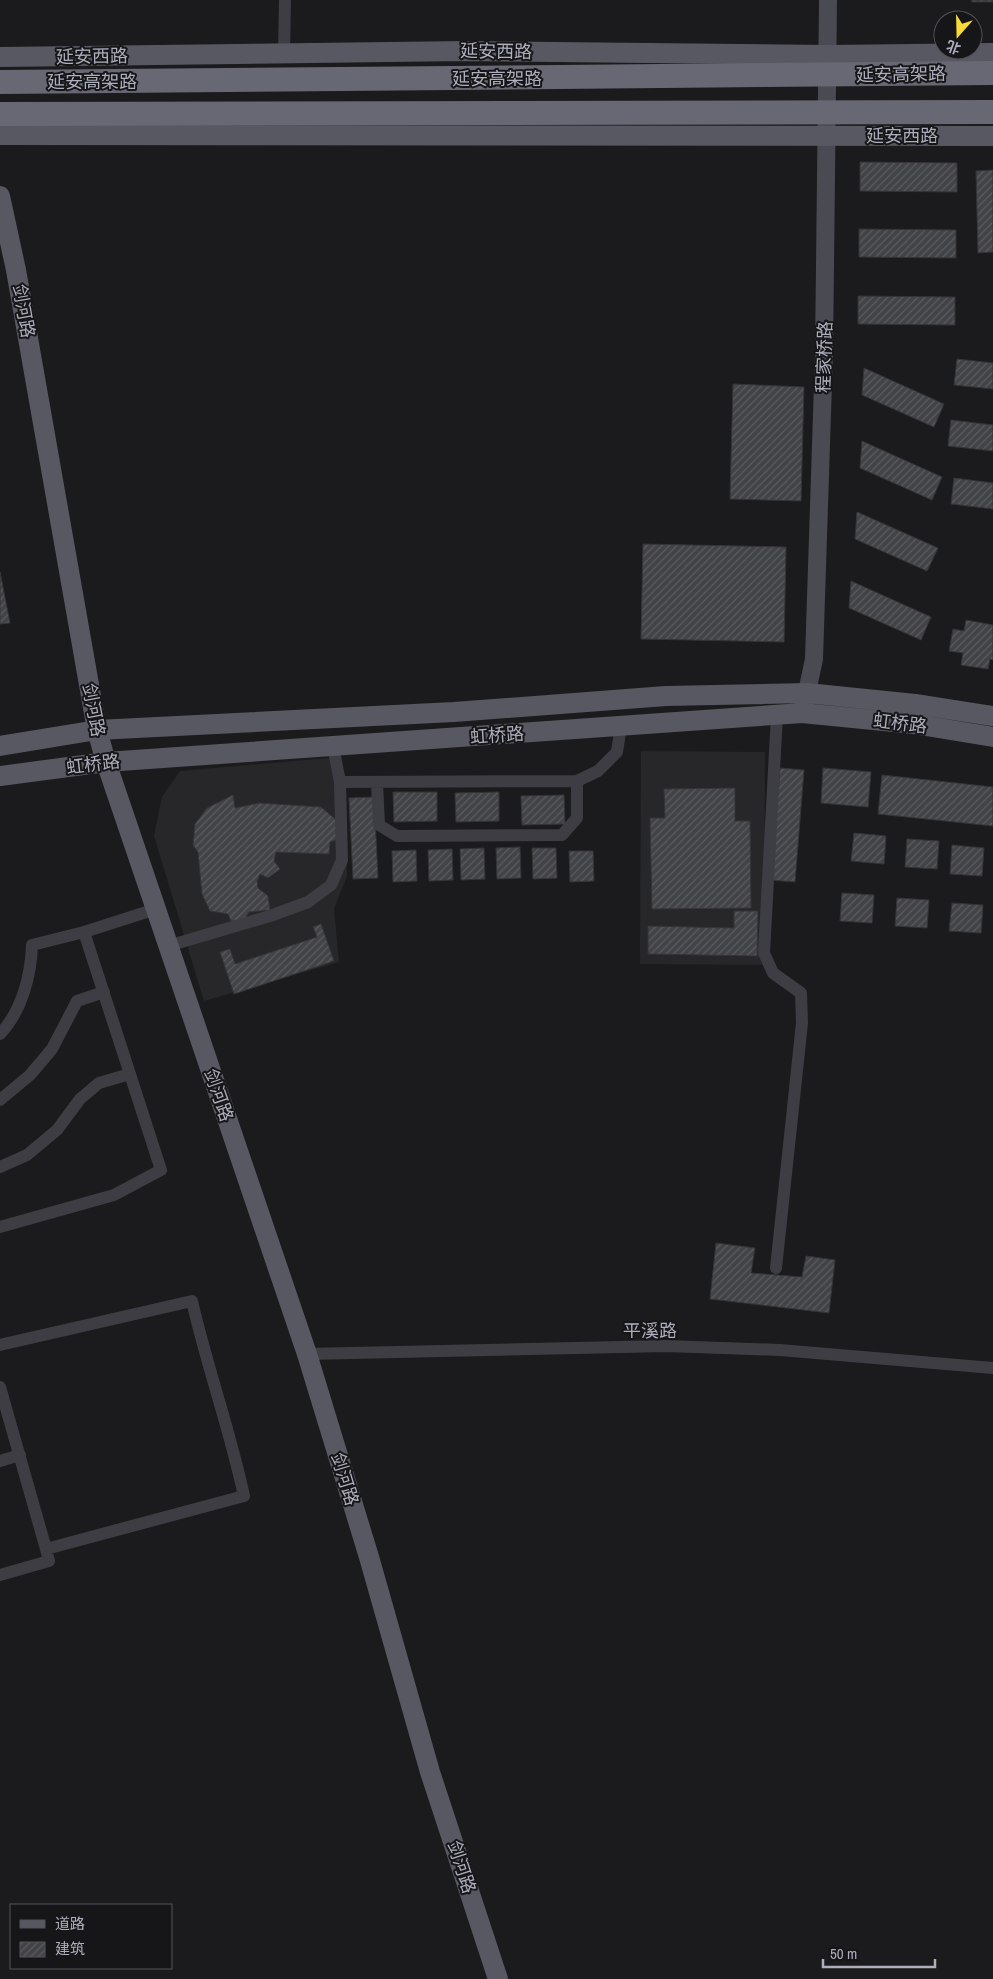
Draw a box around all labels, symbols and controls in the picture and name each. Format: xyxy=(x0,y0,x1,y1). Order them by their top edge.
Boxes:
north arrow xyxy=(933,10,983,60)
text: 北 xyxy=(944,36,963,58)
street label: 延安西路 xyxy=(460,38,532,64)
street label: 延安西路 xyxy=(56,43,128,69)
street label: 延安高架路 xyxy=(856,61,946,87)
street label: 延安高架路 xyxy=(452,66,542,91)
street label: 延安高架路 xyxy=(47,69,137,94)
street label: 延安西路 xyxy=(866,123,938,148)
street label: 剑河路 xyxy=(7,282,41,340)
street label: 程家桥路 xyxy=(810,321,838,393)
street label: 剑河路 xyxy=(77,681,111,739)
street label: 虹桥路 xyxy=(872,707,928,739)
street label: 虹桥路 xyxy=(469,721,525,749)
street label: 虹桥路 xyxy=(65,748,121,780)
street label: 剑河路 xyxy=(198,1065,240,1125)
street label: 平溪路 xyxy=(623,1318,677,1343)
street label: 剑河路 xyxy=(325,1450,365,1508)
street label: 剑河路 xyxy=(442,1837,482,1897)
legend xyxy=(10,1904,172,1969)
text: 道路 xyxy=(55,1913,85,1934)
scale bar xyxy=(823,1936,936,1968)
text: 建筑 xyxy=(55,1938,85,1959)
text: 50 m xyxy=(830,1943,857,1964)

